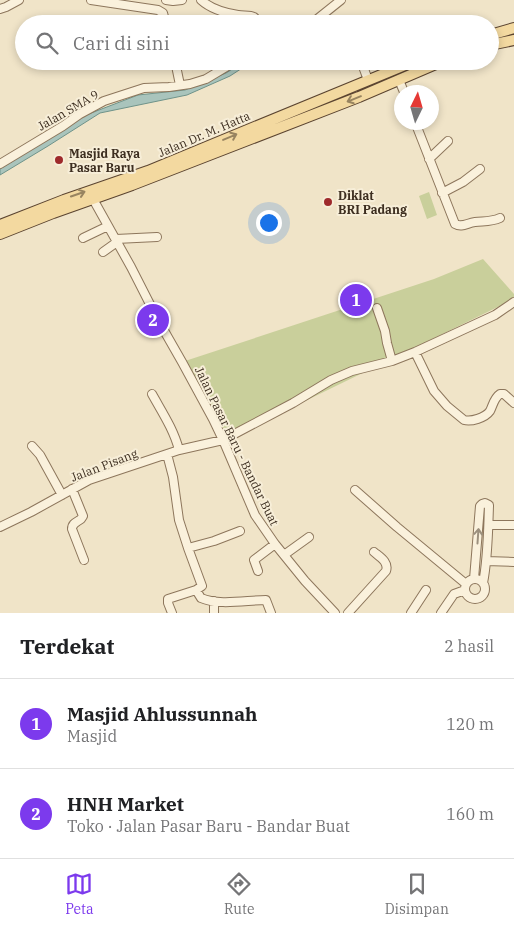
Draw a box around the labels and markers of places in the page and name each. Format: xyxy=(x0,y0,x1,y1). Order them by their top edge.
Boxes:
place label: Masjid Raya Pasar Baru xyxy=(69,146,140,175)
marker: Masjid Raya Pasar Baru xyxy=(53,154,65,166)
place label: Diklat BRI Padang xyxy=(338,188,407,217)
marker: Diklat BRI Padang xyxy=(322,196,334,208)
pin: 1 xyxy=(340,281,372,319)
pin: 2 xyxy=(137,301,169,339)

